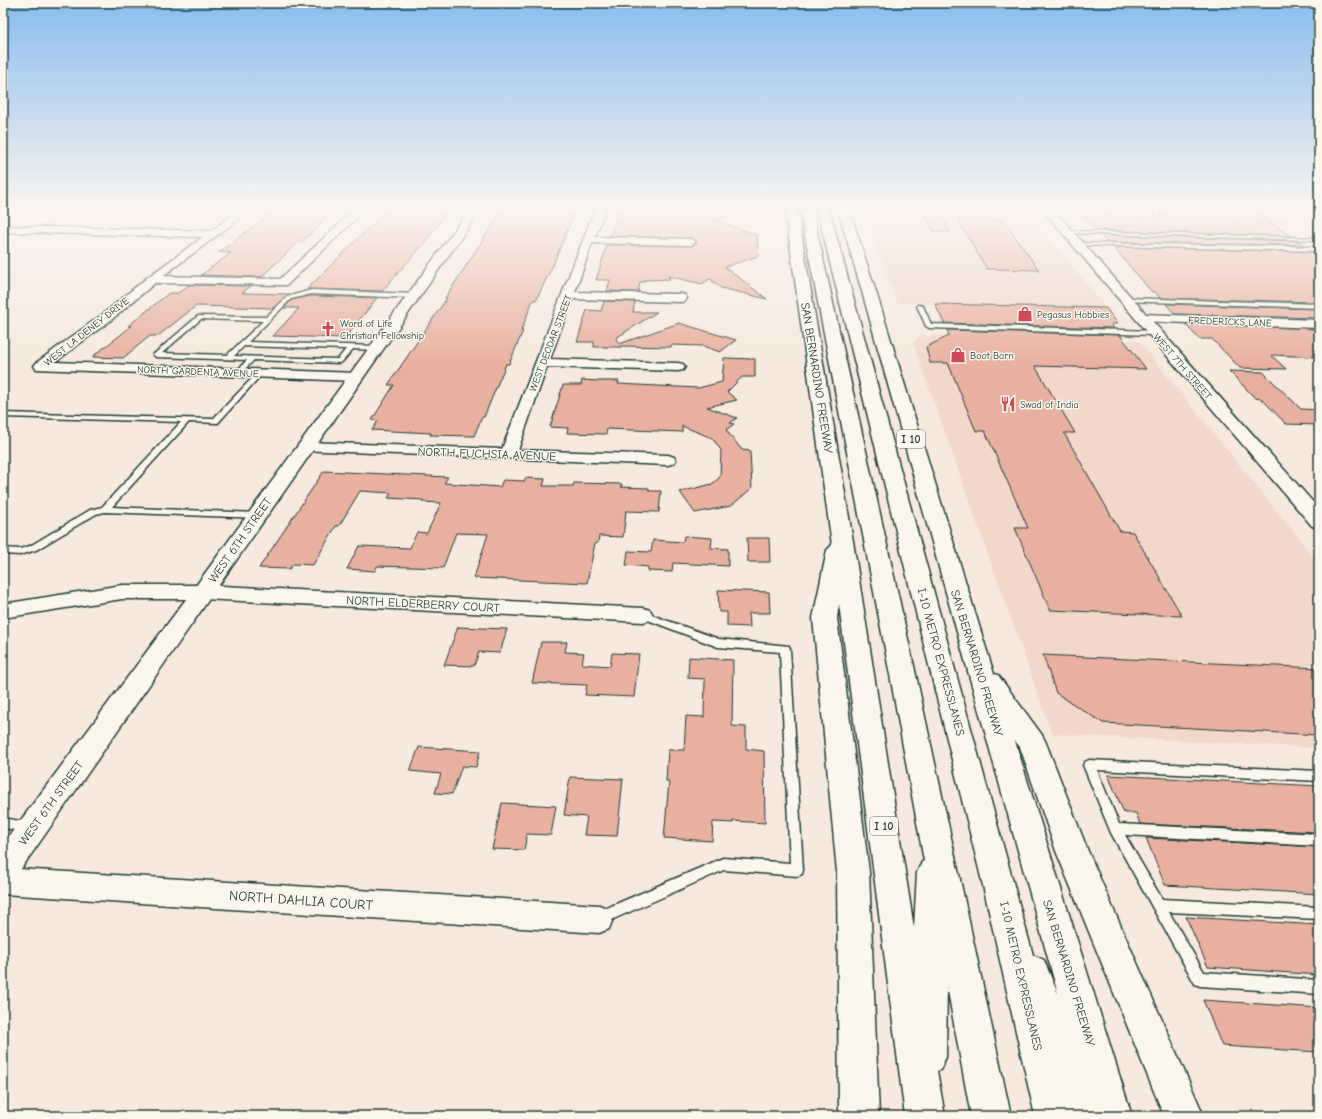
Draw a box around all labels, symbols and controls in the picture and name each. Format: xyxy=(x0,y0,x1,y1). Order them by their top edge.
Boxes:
street label: WEST DEODAR STREET xyxy=(527,292,575,394)
street label: WEST LA DENEY DRIVE xyxy=(42,295,132,369)
street label: SAN BERNARDINO FREEWAY xyxy=(798,302,836,455)
shop icon: Pegasus Hobbies xyxy=(1016,305,1034,323)
place label: Pegasus Hobbies xyxy=(1037,309,1109,321)
street label: FREDERICKS LANE xyxy=(1188,315,1272,329)
place label: Word of Life Christian Fellowship xyxy=(340,318,424,342)
church icon: Word of Life Christian Fellowship xyxy=(319,320,337,338)
street label: WEST 7TH STREET xyxy=(1150,331,1215,403)
shop icon: Boot Barn xyxy=(949,346,967,364)
place label: Boot Barn xyxy=(970,350,1014,362)
street label: NORTH GARDENIA AVENUE xyxy=(137,364,259,380)
restaurant icon: Swad of India xyxy=(999,395,1017,413)
place label: Swad of India xyxy=(1020,399,1079,411)
road number: I 10 xyxy=(897,430,925,448)
street label: NORTH FUCHSIA AVENUE xyxy=(417,445,557,463)
street label: WEST 6TH STREET xyxy=(205,494,275,585)
street label: I-10 METRO EXPRESSLANES xyxy=(914,586,968,738)
street label: SAN BERNARDINO FREEWAY xyxy=(948,588,1006,739)
street label: NORTH ELDERBERRY COURT xyxy=(346,593,501,615)
street label: WEST 6TH STREET xyxy=(16,758,87,848)
road number: I 10 xyxy=(870,817,898,835)
street label: NORTH DAHLIA COURT xyxy=(229,887,374,914)
street label: SAN BERNARDINO FREEWAY xyxy=(1040,898,1098,1049)
street label: I-10 METRO EXPRESSLANES xyxy=(997,900,1045,1052)

